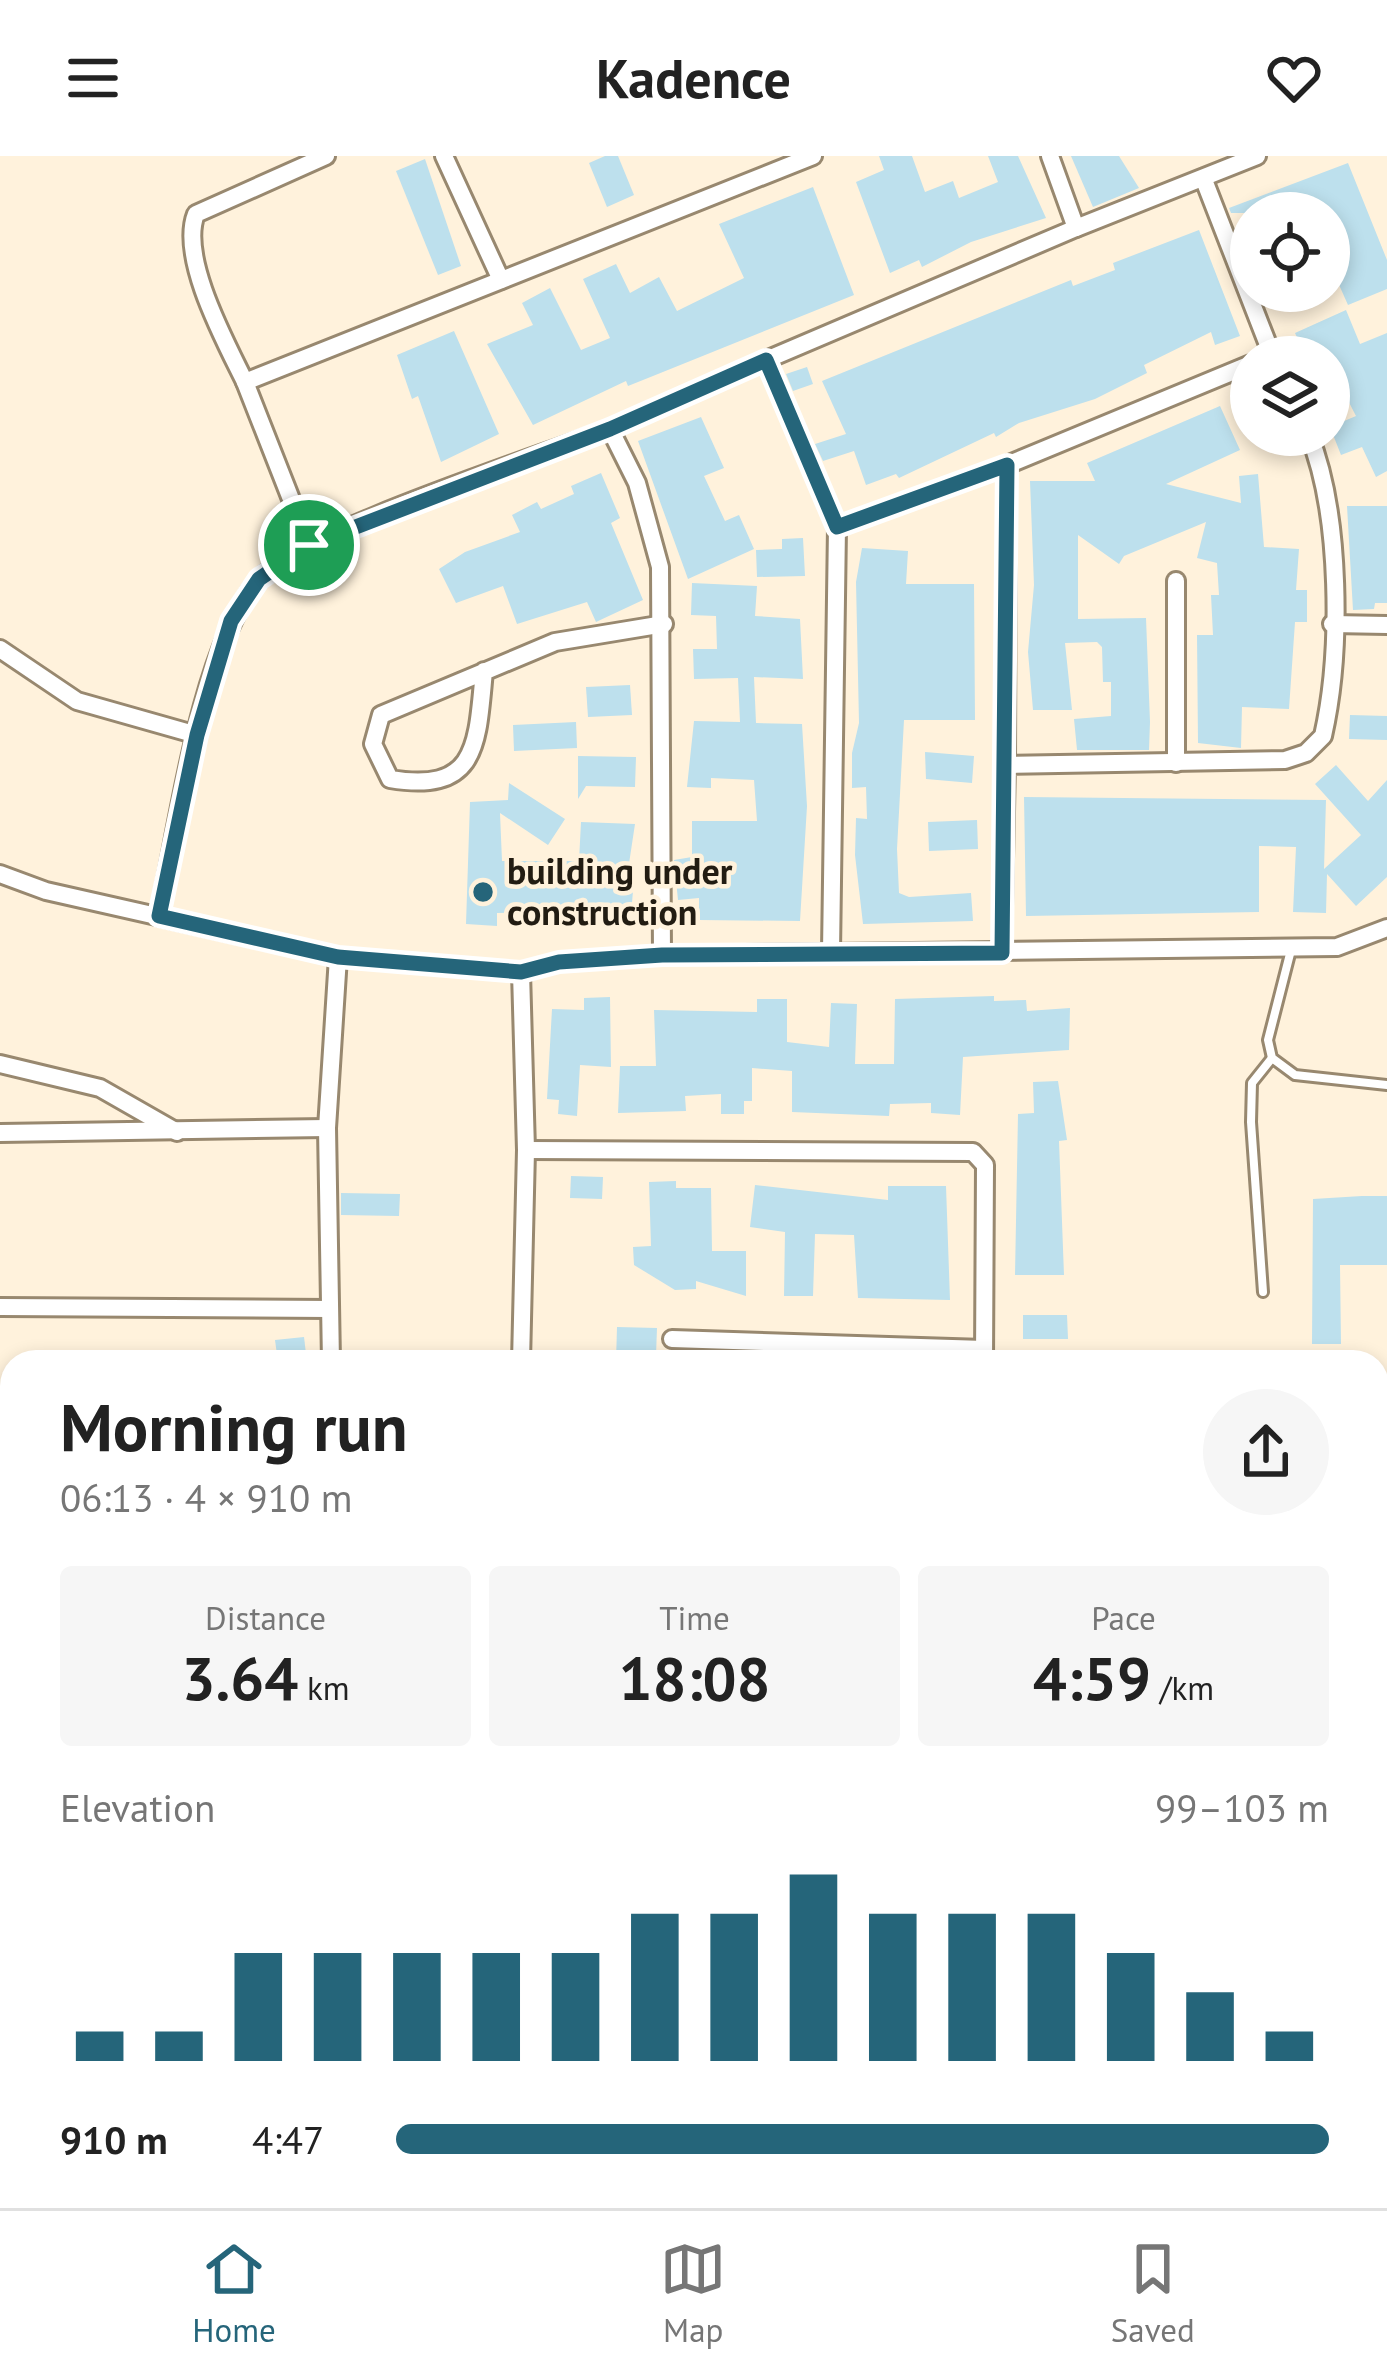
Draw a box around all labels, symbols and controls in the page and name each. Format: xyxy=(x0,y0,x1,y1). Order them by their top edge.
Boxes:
text: Kadence xyxy=(596,43,791,113)
icon: menu xyxy=(60,45,126,111)
icon: heart xyxy=(1261,45,1327,111)
map controls xyxy=(1230,192,1350,456)
button: locate xyxy=(1230,192,1350,312)
button: layers xyxy=(1230,336,1350,456)
pin xyxy=(258,494,360,596)
icon: arrive xyxy=(276,512,342,578)
place label: building under construction xyxy=(507,847,733,935)
marker: building under construction xyxy=(470,879,496,905)
text: Morning run xyxy=(60,1384,408,1469)
button: share xyxy=(1203,1389,1329,1515)
text: 06:13 · 4 × 910 m xyxy=(60,1472,352,1523)
text: Distance xyxy=(205,1596,326,1639)
text: Time xyxy=(659,1596,730,1639)
text: Pace xyxy=(1091,1596,1156,1639)
text: 3.64 xyxy=(181,1639,298,1717)
text: 18:08 xyxy=(618,1639,771,1717)
text: 4:59 xyxy=(1033,1639,1151,1717)
text: km xyxy=(298,1666,350,1709)
text: /km xyxy=(1151,1666,1214,1709)
text: Elevation xyxy=(60,1782,215,1833)
text: 99–103 m xyxy=(1155,1782,1329,1833)
text: 910 m xyxy=(60,2114,168,2165)
text: 4:47 xyxy=(252,2114,324,2165)
tab: Home xyxy=(192,2236,276,2351)
tab: Map xyxy=(660,2236,726,2351)
tab: Saved xyxy=(1111,2236,1195,2351)

